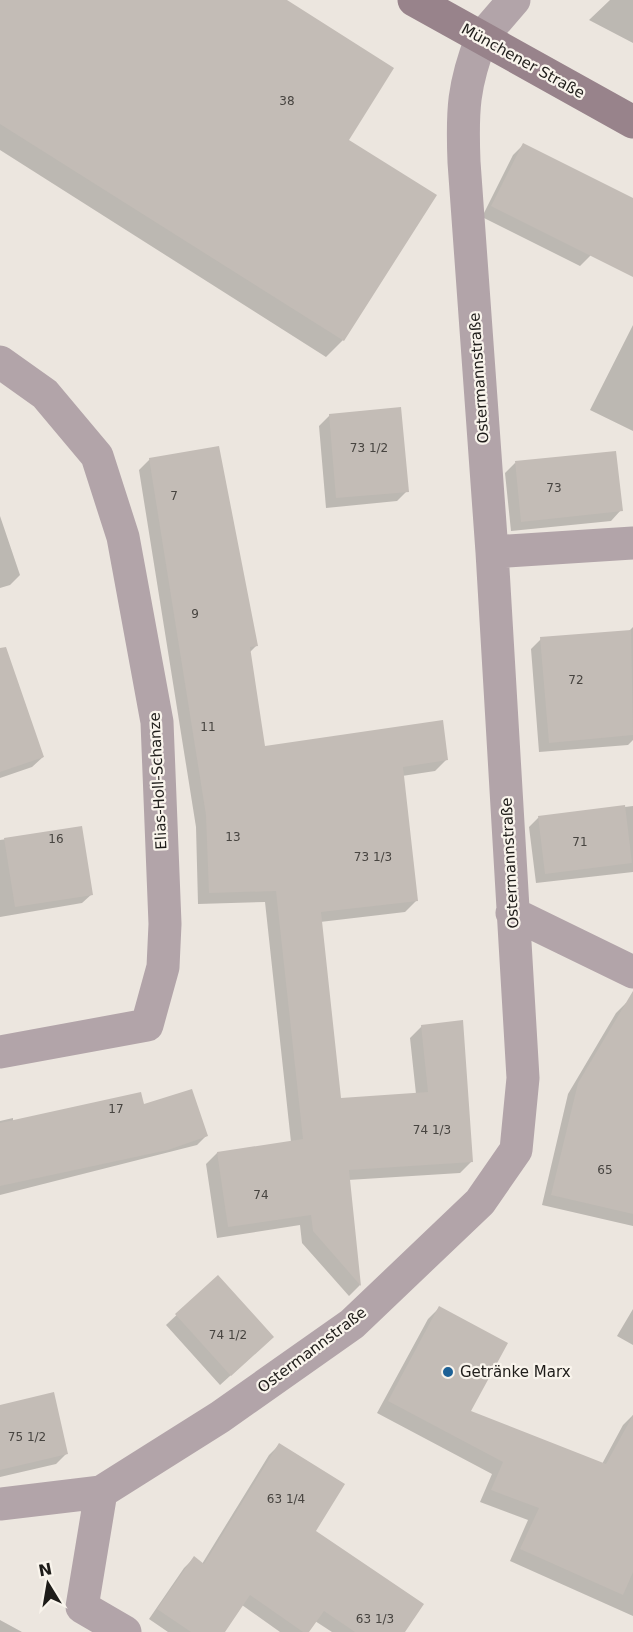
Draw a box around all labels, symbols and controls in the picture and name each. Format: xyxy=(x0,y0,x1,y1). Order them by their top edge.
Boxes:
street label: Münchener Straße xyxy=(458,20,588,102)
house number: 38 xyxy=(279,94,295,108)
street label: Ostermannstraße xyxy=(465,312,493,444)
house number: 73 1/2 xyxy=(350,441,388,455)
house number: 73 xyxy=(546,481,562,495)
house number: 7 xyxy=(170,489,178,503)
house number: 9 xyxy=(191,607,199,621)
house number: 72 xyxy=(568,673,584,687)
street label: Elias-Holl-Schanze xyxy=(145,712,171,850)
house number: 11 xyxy=(200,720,216,734)
street label: Ostermannstraße xyxy=(498,797,522,929)
house number: 13 xyxy=(225,830,241,844)
house number: 16 xyxy=(48,832,64,846)
house number: 71 xyxy=(572,835,588,849)
house number: 73 1/3 xyxy=(354,850,392,864)
house number: 17 xyxy=(108,1102,124,1116)
house number: 74 1/3 xyxy=(413,1123,451,1137)
house number: 65 xyxy=(597,1163,613,1177)
house number: 74 xyxy=(253,1188,269,1202)
street label: Ostermannstraße xyxy=(254,1303,370,1397)
house number: 74 1/2 xyxy=(209,1328,247,1342)
place label: Getränke Marx xyxy=(460,1363,571,1381)
marker: Getränke Marx xyxy=(441,1365,455,1379)
house number: 75 1/2 xyxy=(8,1430,46,1444)
house number: 63 1/4 xyxy=(267,1492,305,1506)
north arrow xyxy=(18,1554,78,1614)
text: N xyxy=(37,1559,54,1580)
house number: 63 1/3 xyxy=(356,1612,394,1626)

